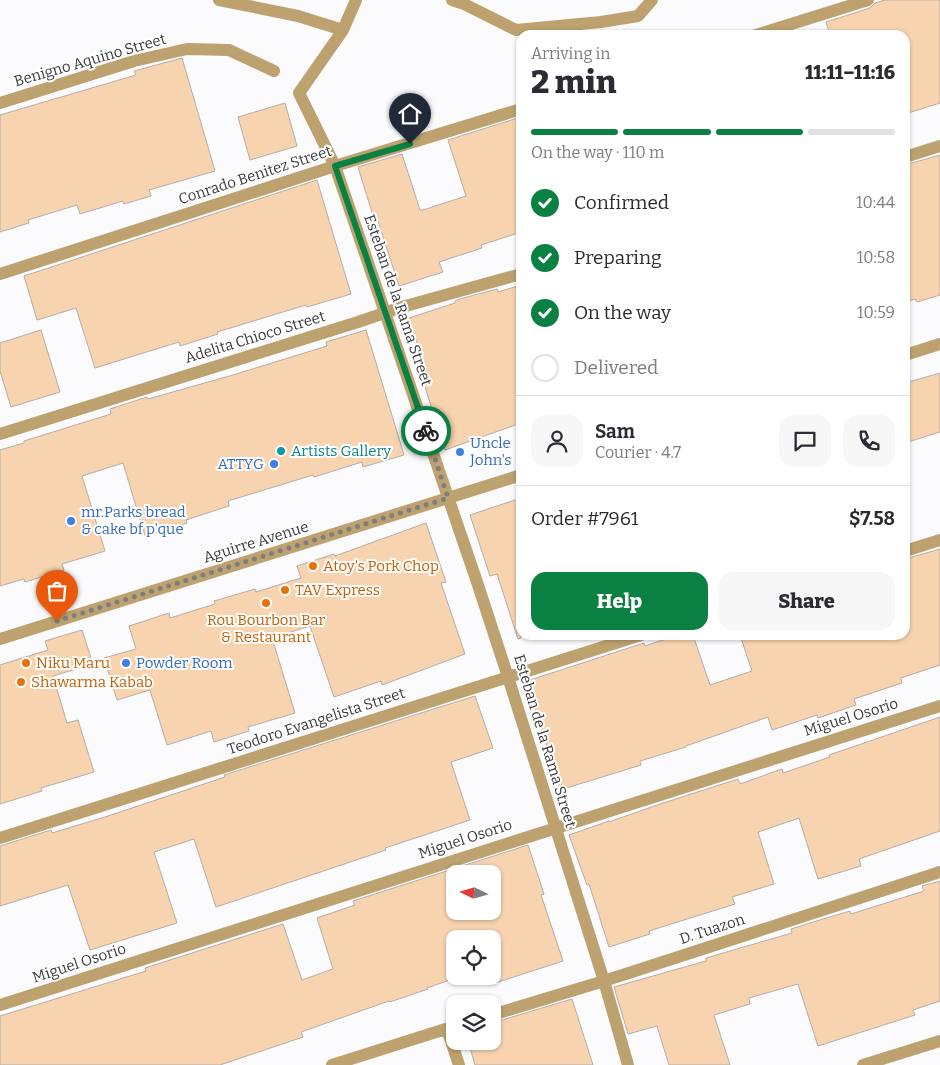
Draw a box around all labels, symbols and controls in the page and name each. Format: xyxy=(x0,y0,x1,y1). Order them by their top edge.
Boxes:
street label: Benigno Aquino Street xyxy=(12,30,169,90)
text: Arriving in xyxy=(531,44,610,63)
text: 11:11–11:16 xyxy=(805,61,895,84)
text: 2 min xyxy=(531,63,617,101)
pin xyxy=(389,93,431,144)
icon: home xyxy=(396,100,424,128)
street label: Conrado Benitez Street xyxy=(176,142,334,208)
text: On the way · 110 m xyxy=(531,143,664,162)
icon: check xyxy=(531,189,559,217)
text: Confirmed xyxy=(574,191,669,214)
text: 10:44 xyxy=(856,193,895,212)
street label: Esteban de la Rama Street xyxy=(360,212,436,389)
icon: check xyxy=(531,244,559,272)
text: Preparing xyxy=(574,246,662,269)
text: 10:58 xyxy=(857,248,895,267)
icon: check xyxy=(531,299,559,327)
text: On the way xyxy=(574,301,671,324)
text: 10:59 xyxy=(857,303,895,322)
street label: Adelita Chioco Street xyxy=(183,307,328,367)
text: Delivered xyxy=(574,356,658,379)
courier xyxy=(401,406,451,456)
button: person xyxy=(531,415,583,467)
button: chat xyxy=(779,415,831,467)
button: phone xyxy=(843,415,895,467)
icon: bike xyxy=(412,417,440,445)
text: Sam xyxy=(595,420,635,443)
place label: Uncle John's xyxy=(469,434,511,469)
place label: Artists Gallery xyxy=(291,442,391,460)
text: Courier · 4.7 xyxy=(595,443,681,462)
marker: Artists Gallery xyxy=(275,445,287,457)
marker: Uncle John's xyxy=(454,446,466,458)
place label: ATTYG xyxy=(217,455,264,473)
marker: ATTYG xyxy=(268,458,280,470)
place label: mr.Parks bread & cake bf p'que xyxy=(81,503,186,538)
text: Order #7961 xyxy=(531,507,638,530)
text: $7.58 xyxy=(849,507,895,530)
marker: mr.Parks bread & cake bf p'que xyxy=(65,515,77,527)
street label: Aguirre Avenue xyxy=(201,517,311,567)
place label: Atoy's Pork Chop xyxy=(323,557,439,575)
marker: Atoy's Pork Chop xyxy=(307,560,319,572)
pin xyxy=(36,570,78,621)
button: Help xyxy=(531,572,708,630)
button: Share xyxy=(718,572,895,630)
icon: bag xyxy=(43,577,71,605)
place label: TAV Express xyxy=(295,581,380,599)
marker: TAV Express xyxy=(279,584,291,596)
marker: Rou Bourbon Bar & Restaurant xyxy=(260,597,272,609)
place label: Rou Bourbon Bar & Restaurant xyxy=(207,611,325,646)
street label: Esteban de la Rama Street xyxy=(510,652,580,830)
place label: Niku Maru xyxy=(36,654,110,672)
place label: Powder Room xyxy=(136,654,233,672)
marker: Niku Maru xyxy=(20,657,32,669)
marker: Powder Room xyxy=(120,657,132,669)
place label: Shawarma Kabab xyxy=(31,673,153,691)
marker: Shawarma Kabab xyxy=(15,676,27,688)
street label: Teodoro Evangelista Street xyxy=(225,684,408,758)
street label: Miguel Osorio xyxy=(802,694,900,740)
street label: Miguel Osorio xyxy=(416,815,514,863)
north arrow xyxy=(446,865,501,920)
map controls xyxy=(446,865,501,1050)
street label: D. Tuazon xyxy=(677,910,747,948)
button: locate xyxy=(446,930,501,985)
street label: Miguel Osorio xyxy=(30,939,128,987)
button: layers xyxy=(446,995,501,1050)

